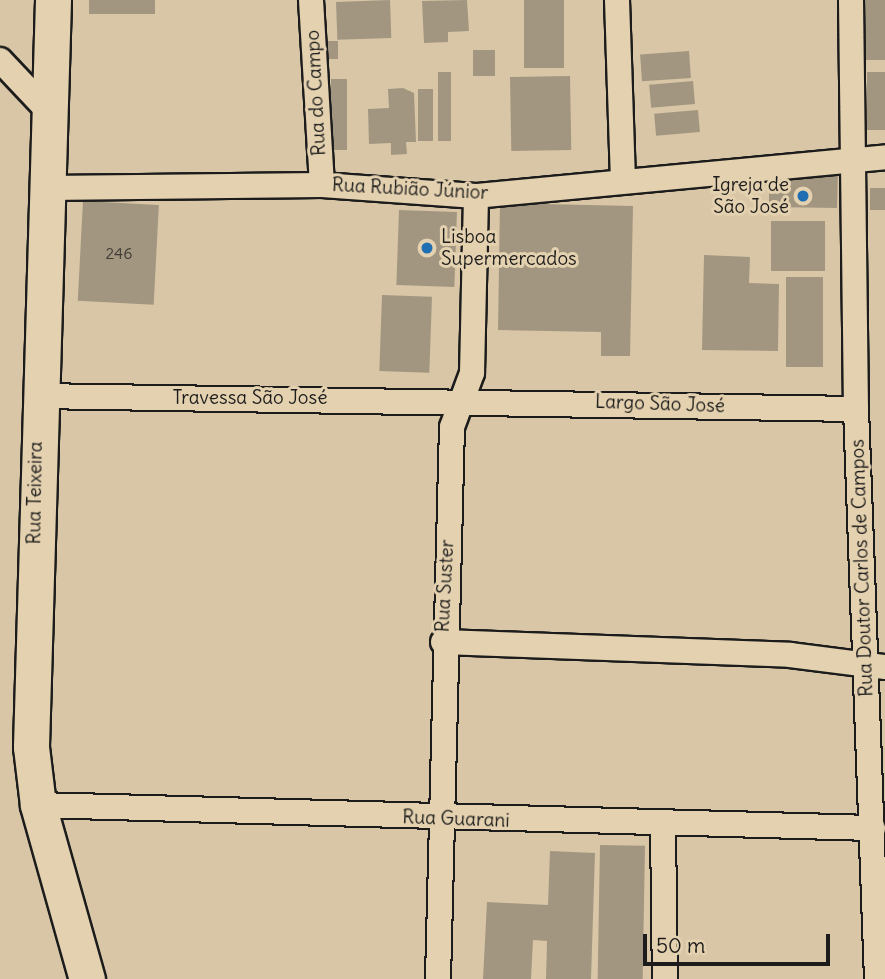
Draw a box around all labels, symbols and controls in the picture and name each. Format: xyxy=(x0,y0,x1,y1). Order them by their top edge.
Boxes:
street label: Rua do Campo xyxy=(301,29,331,157)
street label: Rua Rubião Júnior xyxy=(331,174,489,204)
place label: Igreja de São José xyxy=(712,174,789,218)
marker: Igreja de São José xyxy=(795,188,811,204)
place label: Lisboa Supermercados xyxy=(441,226,577,270)
marker: Lisboa Supermercados xyxy=(419,240,435,256)
house number: 246 xyxy=(106,243,132,263)
street label: Travessa São José xyxy=(173,387,327,409)
street label: Largo São José xyxy=(595,390,725,418)
street label: Rua Doutor Carlos de Campos xyxy=(846,439,878,697)
street label: Rua Teixeira xyxy=(23,441,47,545)
street label: Rua Suster xyxy=(431,539,459,633)
street label: Rua Guarani xyxy=(402,806,510,832)
scale bar xyxy=(647,920,834,964)
text: 50 m xyxy=(656,932,705,959)

